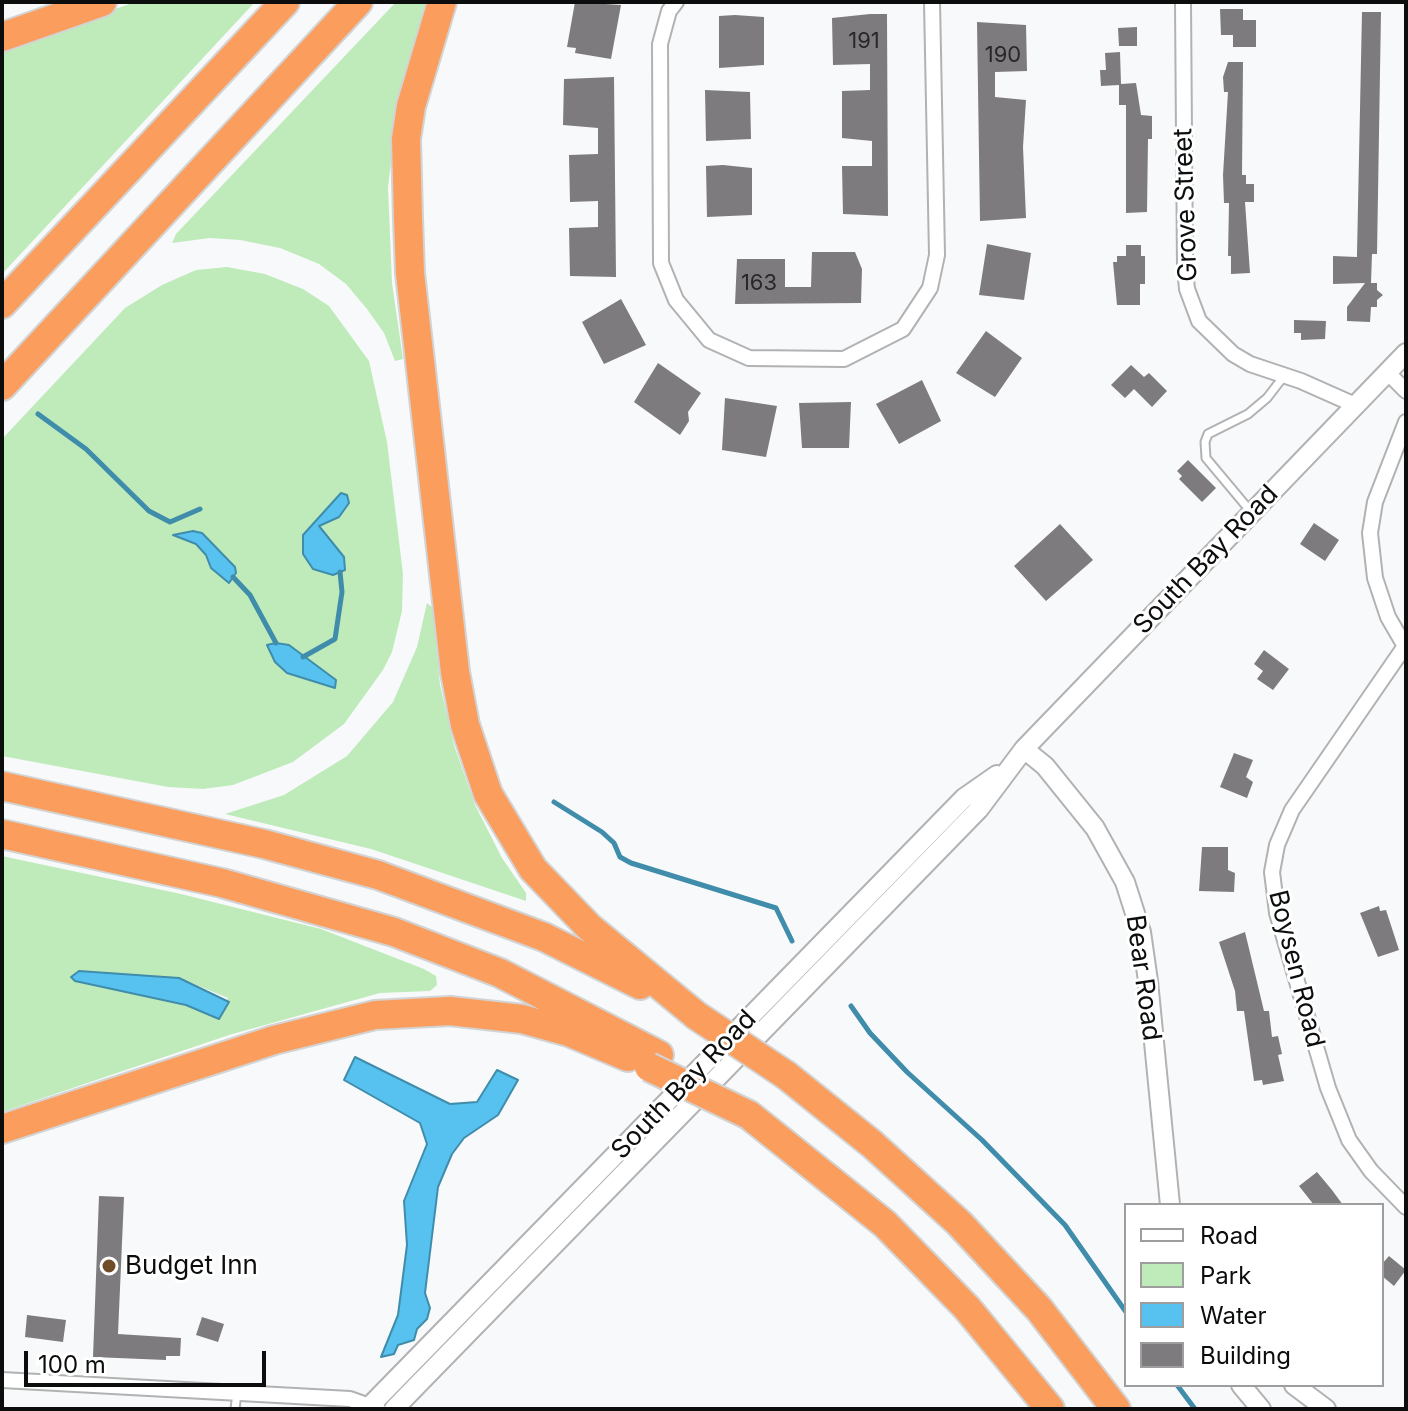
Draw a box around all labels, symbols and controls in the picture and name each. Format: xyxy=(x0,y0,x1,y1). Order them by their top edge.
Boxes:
house number: 191 xyxy=(848,28,880,54)
house number: 190 xyxy=(985,42,1021,68)
street label: Grove Street xyxy=(1168,128,1204,282)
house number: 163 xyxy=(741,270,777,296)
street label: South Bay Road xyxy=(1127,479,1285,641)
street label: Boysen Road xyxy=(1261,887,1331,1051)
street label: Bear Road xyxy=(1119,913,1167,1043)
street label: South Bay Road xyxy=(605,1004,763,1166)
legend xyxy=(1124,1203,1384,1387)
text: Road xyxy=(1200,1221,1258,1250)
place label: Budget Inn xyxy=(125,1250,258,1282)
marker: Budget Inn xyxy=(100,1257,118,1275)
text: Park xyxy=(1200,1261,1251,1290)
text: Water xyxy=(1200,1301,1267,1330)
scale bar xyxy=(28,1335,270,1385)
text: Building xyxy=(1200,1341,1291,1370)
text: 100 m xyxy=(38,1350,106,1379)

